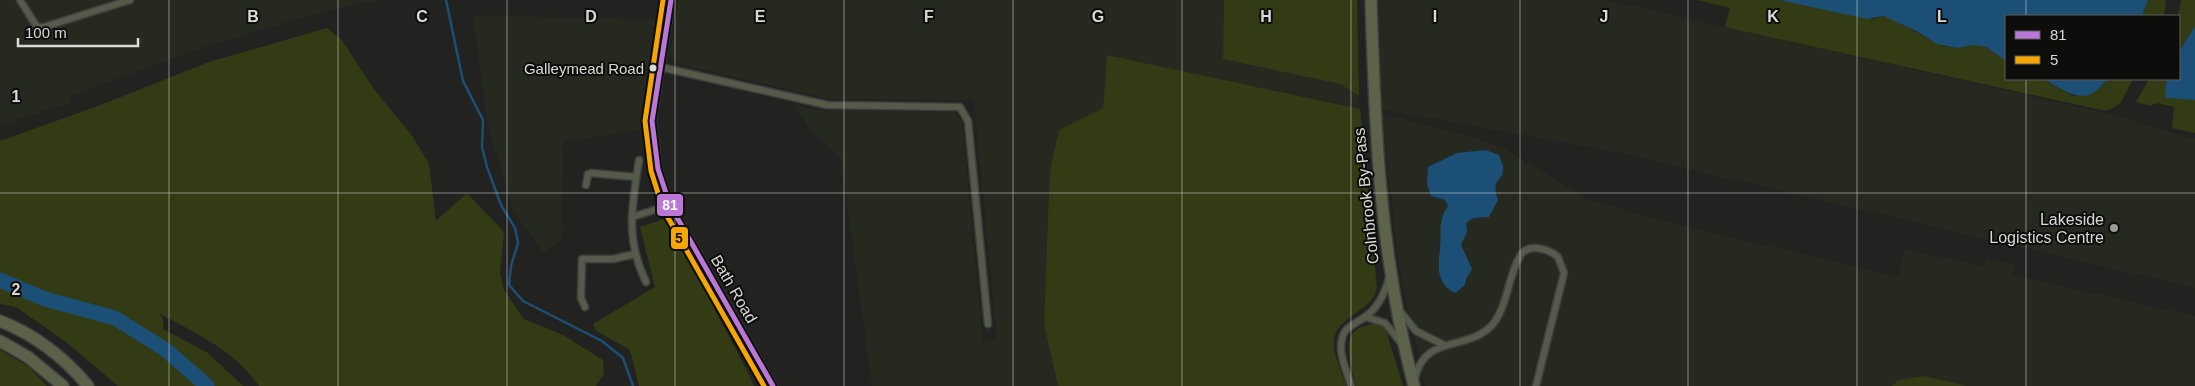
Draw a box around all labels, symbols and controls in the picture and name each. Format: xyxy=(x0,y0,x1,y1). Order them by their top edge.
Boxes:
text: B xyxy=(247,8,259,25)
text: C xyxy=(416,8,428,25)
text: D xyxy=(585,8,597,25)
text: E xyxy=(755,8,766,25)
text: F xyxy=(924,8,934,25)
text: G xyxy=(1092,8,1104,25)
text: H xyxy=(1260,8,1272,25)
text: I xyxy=(1433,8,1437,25)
text: J xyxy=(1600,8,1608,25)
text: K xyxy=(1767,8,1779,25)
text: L xyxy=(1937,8,1947,25)
scale bar xyxy=(18,15,138,47)
legend xyxy=(2005,15,2180,80)
text: 100 m xyxy=(25,24,67,41)
text: 81 xyxy=(2050,26,2067,43)
text: 5 xyxy=(2050,51,2058,68)
place label: Galleymead Road xyxy=(524,60,644,77)
marker: Galleymead Road xyxy=(648,63,658,73)
text: 1 xyxy=(12,88,21,105)
street label: Colnbrook By-Pass xyxy=(1350,127,1382,265)
line badge: 81 xyxy=(656,193,684,217)
text: 81 xyxy=(662,197,678,213)
place label: Lakeside Logistics Centre xyxy=(1989,211,2104,246)
marker: Lakeside Logistics Centre xyxy=(2108,222,2120,234)
line badge: 5 xyxy=(670,226,689,250)
text: 5 xyxy=(675,230,683,246)
street label: Bath Road xyxy=(708,252,760,326)
text: 2 xyxy=(12,281,21,298)

